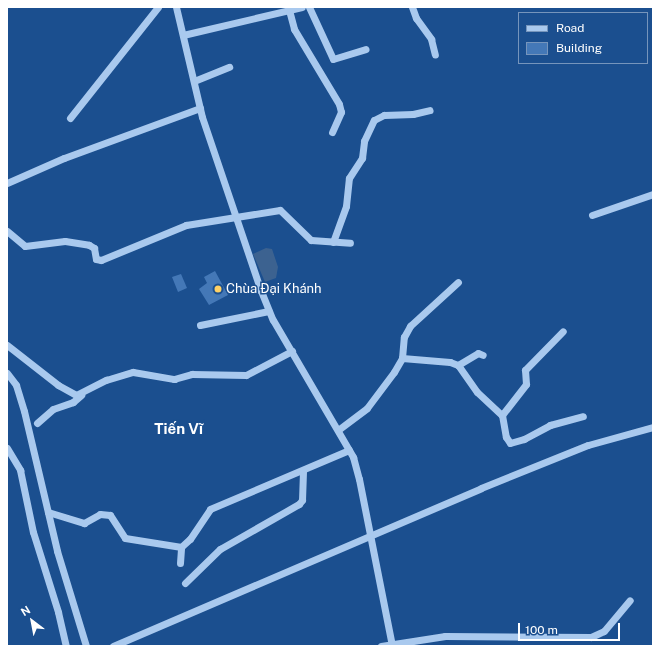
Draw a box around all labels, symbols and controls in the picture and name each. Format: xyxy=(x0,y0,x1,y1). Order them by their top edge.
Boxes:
legend xyxy=(518,12,648,64)
text: Road xyxy=(556,21,584,35)
text: Building xyxy=(556,41,602,55)
place label: Chùa Đại Khánh xyxy=(226,281,322,297)
marker: Chùa Đại Khánh xyxy=(213,284,223,294)
district label: Tiến Vĩ xyxy=(154,420,204,438)
north arrow xyxy=(12,601,52,641)
text: N xyxy=(19,603,32,618)
scale bar xyxy=(520,615,622,641)
text: 100 m xyxy=(525,623,558,637)

